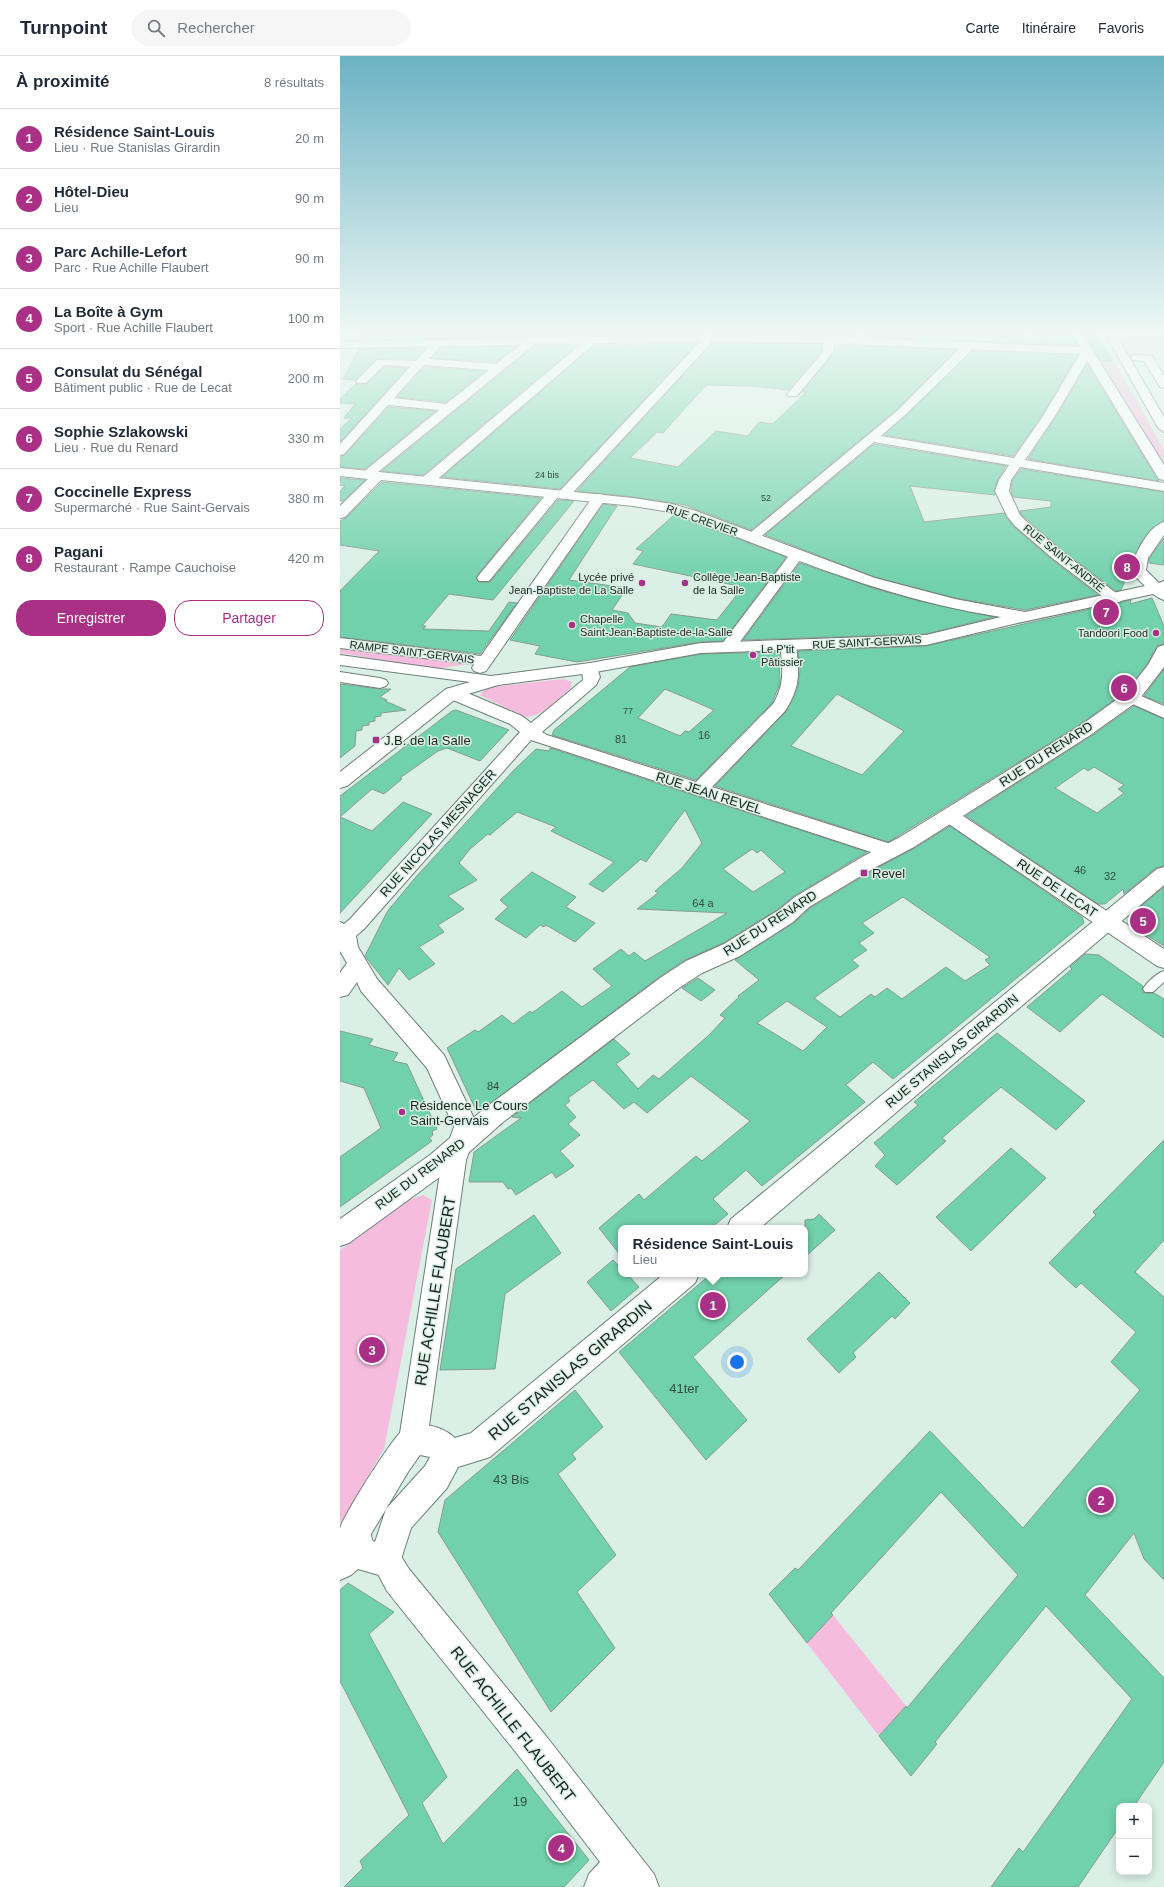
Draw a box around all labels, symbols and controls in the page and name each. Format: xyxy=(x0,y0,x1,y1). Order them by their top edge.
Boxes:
search box xyxy=(131,10,411,46)
text: Turnpoint xyxy=(20,17,107,38)
icon: search xyxy=(145,17,167,39)
text: Rechercher xyxy=(177,19,255,36)
text: Carte xyxy=(965,20,1000,36)
text: Itinéraire xyxy=(1022,20,1076,36)
text: Favoris xyxy=(1098,20,1144,36)
text: À proximité xyxy=(16,72,110,91)
text: 8 résultats xyxy=(264,75,324,90)
text: Résidence Saint-Louis xyxy=(54,123,215,140)
text: 1 xyxy=(25,131,33,146)
text: 20 m xyxy=(295,131,324,146)
text: Lieu · Rue Stanislas Girardin xyxy=(54,140,220,155)
text: Hôtel-Dieu xyxy=(54,183,129,200)
text: 2 xyxy=(25,191,33,206)
text: 90 m xyxy=(295,191,324,206)
text: Lieu xyxy=(54,200,79,215)
text: Parc Achille-Lefort xyxy=(54,243,187,260)
text: 3 xyxy=(25,251,33,266)
text: 90 m xyxy=(295,251,324,266)
text: Parc · Rue Achille Flaubert xyxy=(54,260,209,275)
text: La Boîte à Gym xyxy=(54,303,163,320)
text: 4 xyxy=(25,311,33,326)
text: 100 m xyxy=(288,311,324,326)
text: Sport · Rue Achille Flaubert xyxy=(54,320,213,335)
text: Consulat du Sénégal xyxy=(54,363,202,380)
text: 5 xyxy=(25,371,33,386)
text: 200 m xyxy=(288,371,324,386)
text: Bâtiment public · Rue de Lecat xyxy=(54,380,232,395)
text: Sophie Szlakowski xyxy=(54,423,188,440)
text: 6 xyxy=(25,431,33,446)
text: 330 m xyxy=(288,431,324,446)
text: Lieu · Rue du Renard xyxy=(54,440,178,455)
house number: 24 bis xyxy=(535,470,560,480)
text: Coccinelle Express xyxy=(54,483,192,500)
text: 7 xyxy=(25,491,33,506)
text: 380 m xyxy=(288,491,324,506)
house number: 52 xyxy=(761,493,771,503)
text: Supermarché · Rue Saint-Gervais xyxy=(54,500,250,515)
street label: RUE CREVIER xyxy=(665,502,740,538)
street label: RUE SAINT-ANDRÉ xyxy=(1021,522,1107,594)
text: Pagani xyxy=(54,543,103,560)
text: 8 xyxy=(25,551,33,566)
text: 420 m xyxy=(288,551,324,566)
pin: 8 xyxy=(1114,552,1140,582)
text: Restaurant · Rampe Cauchoise xyxy=(54,560,236,575)
place label: Lycée privé Jean-Baptiste de La Salle xyxy=(509,571,634,596)
place label: Collège Jean-Baptiste de la Salle xyxy=(693,571,801,596)
marker: Lycée privé Jean-Baptiste de La Salle xyxy=(637,578,647,588)
marker: Collège Jean-Baptiste de la Salle xyxy=(680,578,690,588)
pin: 7 xyxy=(1093,597,1119,627)
button: Enregistrer xyxy=(16,600,166,636)
button: Partager xyxy=(174,600,324,636)
place label: Chapelle Saint-Jean-Baptiste-de-la-Salle xyxy=(580,613,732,638)
marker: Chapelle Saint-Jean-Baptiste-de-la-Salle xyxy=(567,620,577,630)
place label: Tandoori Food xyxy=(1078,627,1148,639)
marker: Tandoori Food xyxy=(1151,628,1161,638)
street label: RUE SAINT-GERVAIS xyxy=(812,633,922,651)
street label: RAMPE SAINT-GERVAIS xyxy=(349,638,475,666)
place label: Le P'tit Pâtissier xyxy=(761,643,804,668)
marker: Le P'tit Pâtissier xyxy=(748,650,758,660)
pin: 6 xyxy=(1111,673,1137,703)
house number: 77 xyxy=(623,706,633,716)
street label: RUE DU RENARD xyxy=(996,718,1096,790)
house number: 16 xyxy=(698,729,710,741)
place label: J.B. de la Salle xyxy=(384,733,471,748)
house number: 81 xyxy=(615,733,627,745)
marker: J.B. de la Salle xyxy=(371,735,381,745)
street label: RUE NICOLAS MESNAGER xyxy=(377,766,499,900)
street label: RUE JEAN REVEL xyxy=(654,769,764,817)
street label: RUE DE LECAT xyxy=(1014,856,1100,920)
house number: 46 xyxy=(1074,864,1086,876)
place label: Revel xyxy=(872,866,905,881)
marker: Revel xyxy=(859,868,869,878)
house number: 32 xyxy=(1104,870,1116,882)
street label: RUE DU RENARD xyxy=(720,887,820,959)
house number: 64 a xyxy=(692,897,715,909)
pin: 5 xyxy=(1130,906,1156,936)
street label: RUE STANISLAS GIRARDIN xyxy=(883,991,1021,1111)
house number: 84 xyxy=(487,1080,499,1092)
place label: Résidence Le Cours Saint-Gervais xyxy=(410,1098,528,1128)
marker: Résidence Le Cours Saint-Gervais xyxy=(397,1107,407,1117)
street label: RUE DU RENARD xyxy=(372,1135,468,1213)
street label: RUE ACHILLE FLAUBERT xyxy=(412,1195,458,1387)
popup xyxy=(618,1225,808,1277)
text: Résidence Saint-Louis xyxy=(633,1235,793,1252)
text: Lieu xyxy=(633,1252,657,1267)
pin: 1 xyxy=(700,1290,726,1320)
street label: RUE STANISLAS GIRARDIN xyxy=(485,1297,655,1443)
pin: 3 xyxy=(359,1335,385,1365)
your location xyxy=(727,1352,747,1372)
house number: 41ter xyxy=(669,1381,699,1396)
house number: 43 Bis xyxy=(493,1472,530,1487)
pin: 2 xyxy=(1088,1485,1114,1515)
street label: RUE ACHILLE FLAUBERT xyxy=(447,1643,579,1805)
house number: 19 xyxy=(513,1794,527,1809)
map controls xyxy=(1116,1803,1152,1875)
button: + xyxy=(1116,1803,1152,1839)
pin: 4 xyxy=(548,1833,574,1863)
button: − xyxy=(1116,1839,1152,1875)

